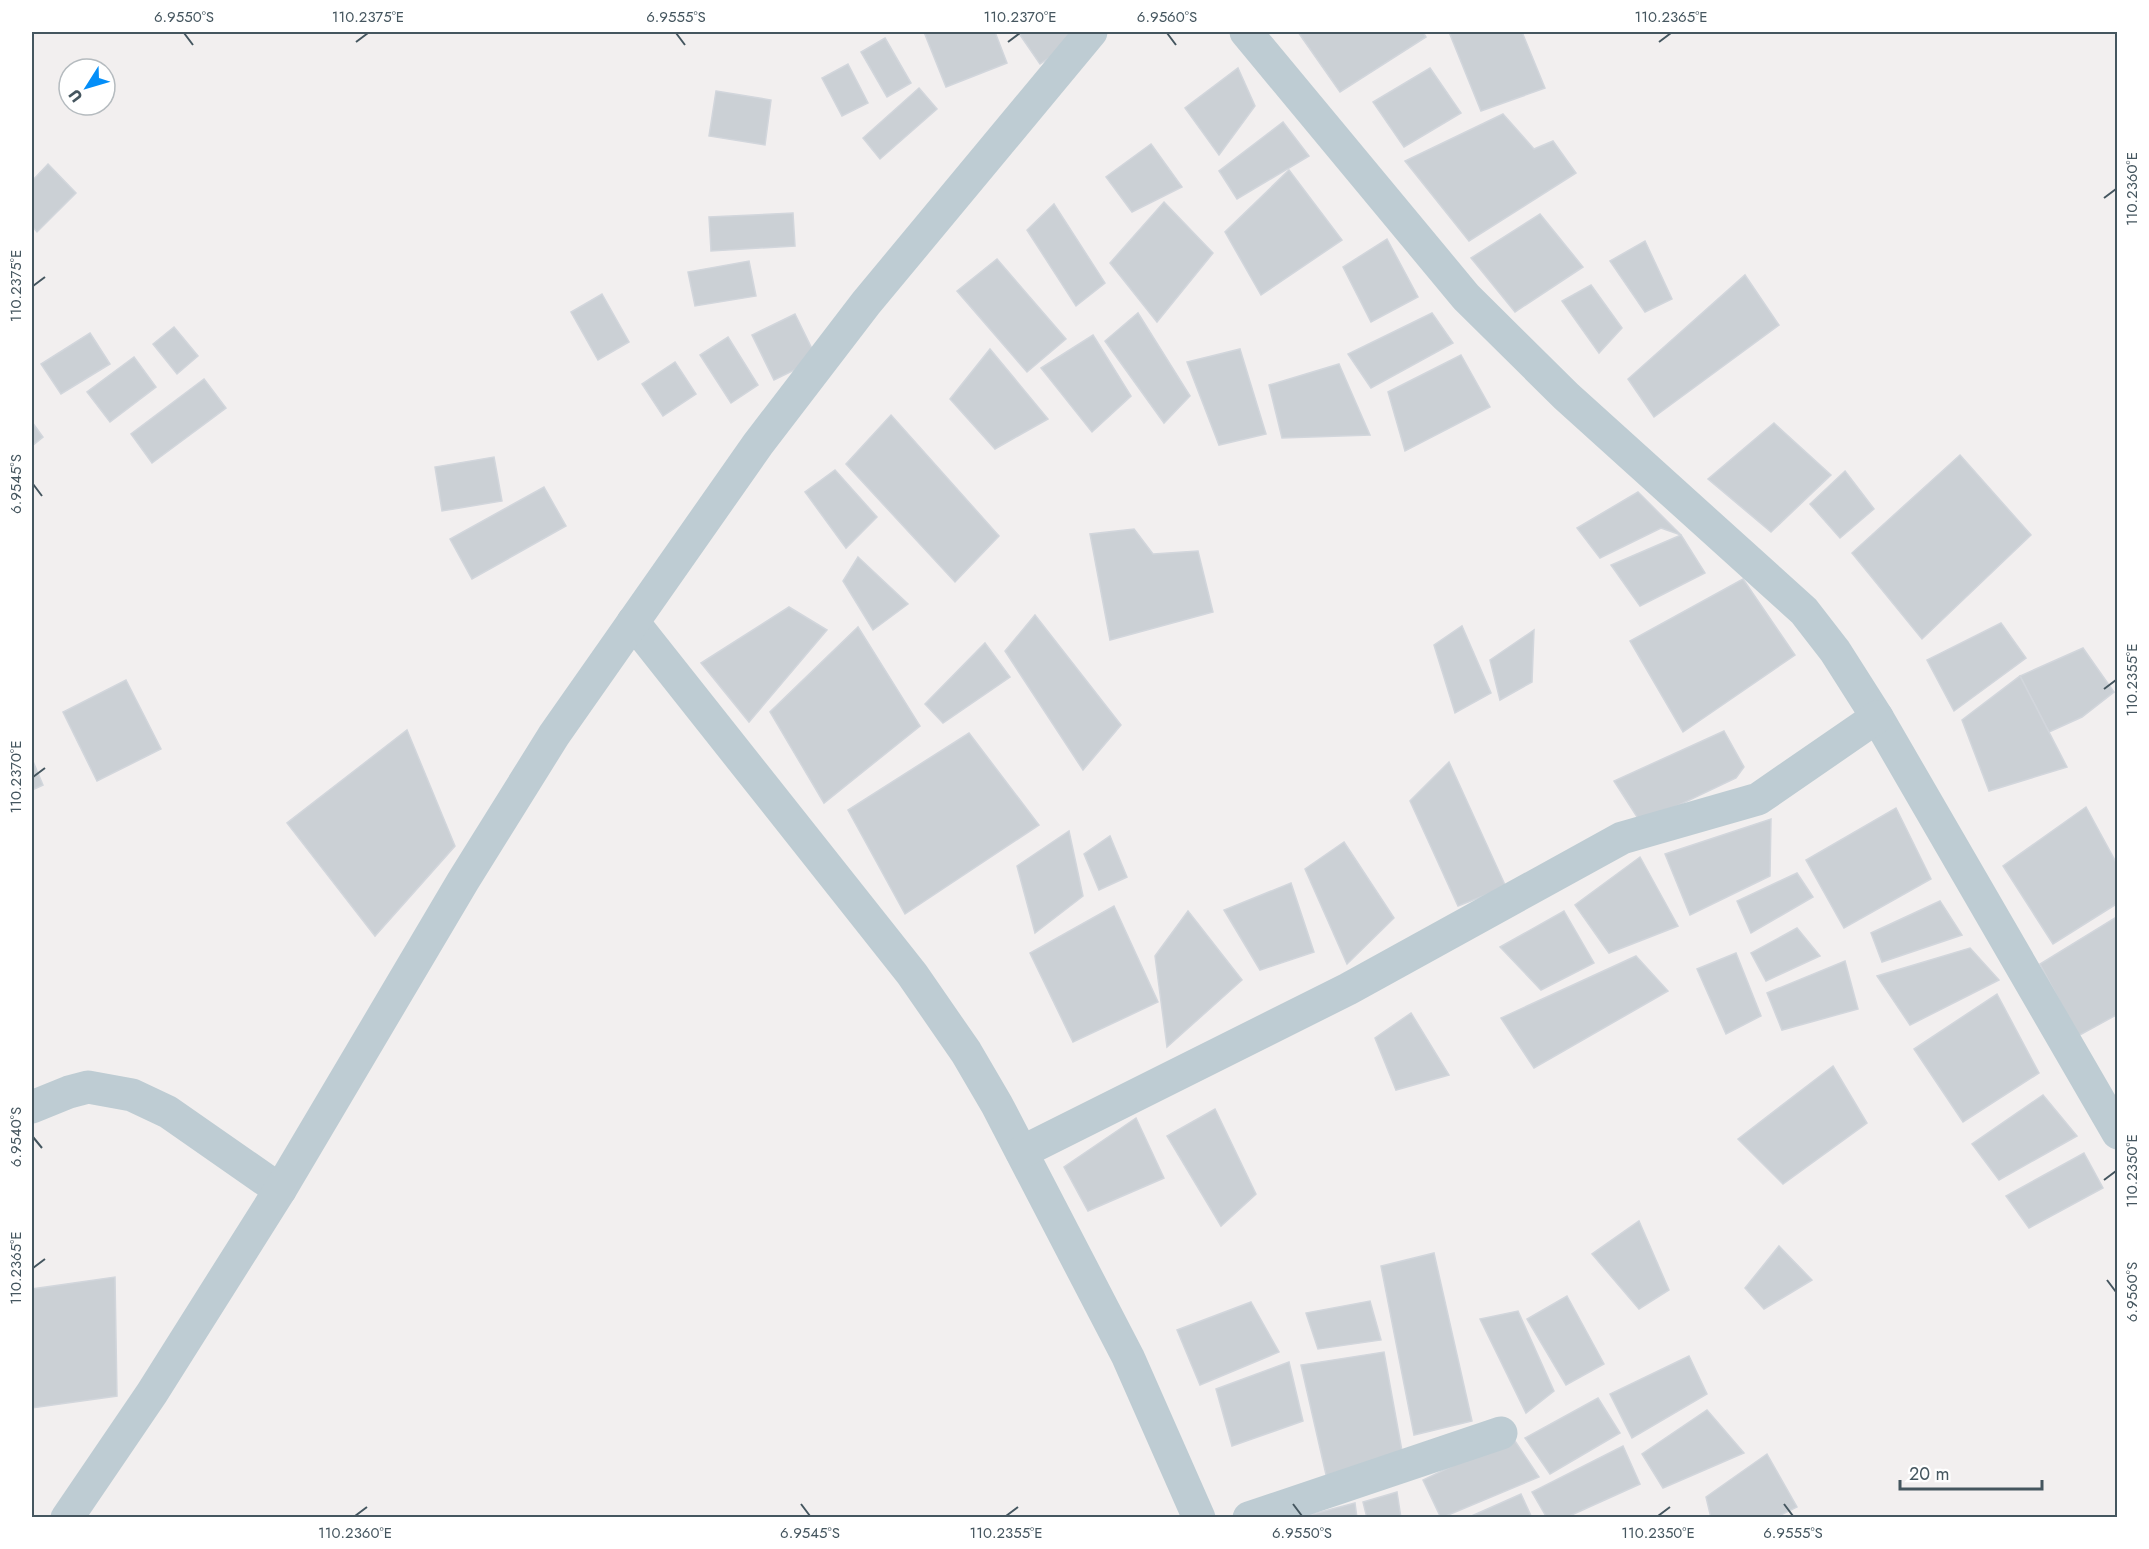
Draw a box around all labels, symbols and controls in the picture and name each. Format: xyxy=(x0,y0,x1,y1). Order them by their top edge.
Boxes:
text: 6.9550°S xyxy=(154,6,214,28)
text: 110.2375°E xyxy=(332,6,404,28)
text: 6.9555°S xyxy=(646,6,706,28)
text: 110.2370°E xyxy=(984,6,1056,28)
text: 6.9560°S xyxy=(1137,6,1197,28)
text: 110.2365°E xyxy=(1634,6,1708,28)
north arrow xyxy=(57,57,117,117)
text: U xyxy=(63,84,88,107)
text: 110.2360°E xyxy=(2121,152,2143,226)
text: 110.2375°E xyxy=(5,250,27,322)
text: 6.9545°S xyxy=(5,454,27,514)
text: 110.2355°E xyxy=(2121,643,2143,717)
text: 110.2370°E xyxy=(5,741,27,813)
text: 6.9540°S xyxy=(5,1107,27,1167)
text: 110.2350°E xyxy=(2121,1134,2143,1208)
text: 110.2365°E xyxy=(5,1231,27,1305)
text: 6.9560°S xyxy=(2121,1262,2143,1322)
scale bar xyxy=(1900,1453,2042,1491)
text: 20 m xyxy=(1909,1461,1949,1487)
text: 110.2360°E xyxy=(318,1522,392,1544)
text: 6.9545°S xyxy=(780,1522,840,1544)
text: 110.2355°E xyxy=(969,1522,1043,1544)
text: 6.9550°S xyxy=(1272,1522,1332,1544)
text: 110.2350°E xyxy=(1621,1522,1695,1544)
text: 6.9555°S xyxy=(1763,1522,1823,1544)

